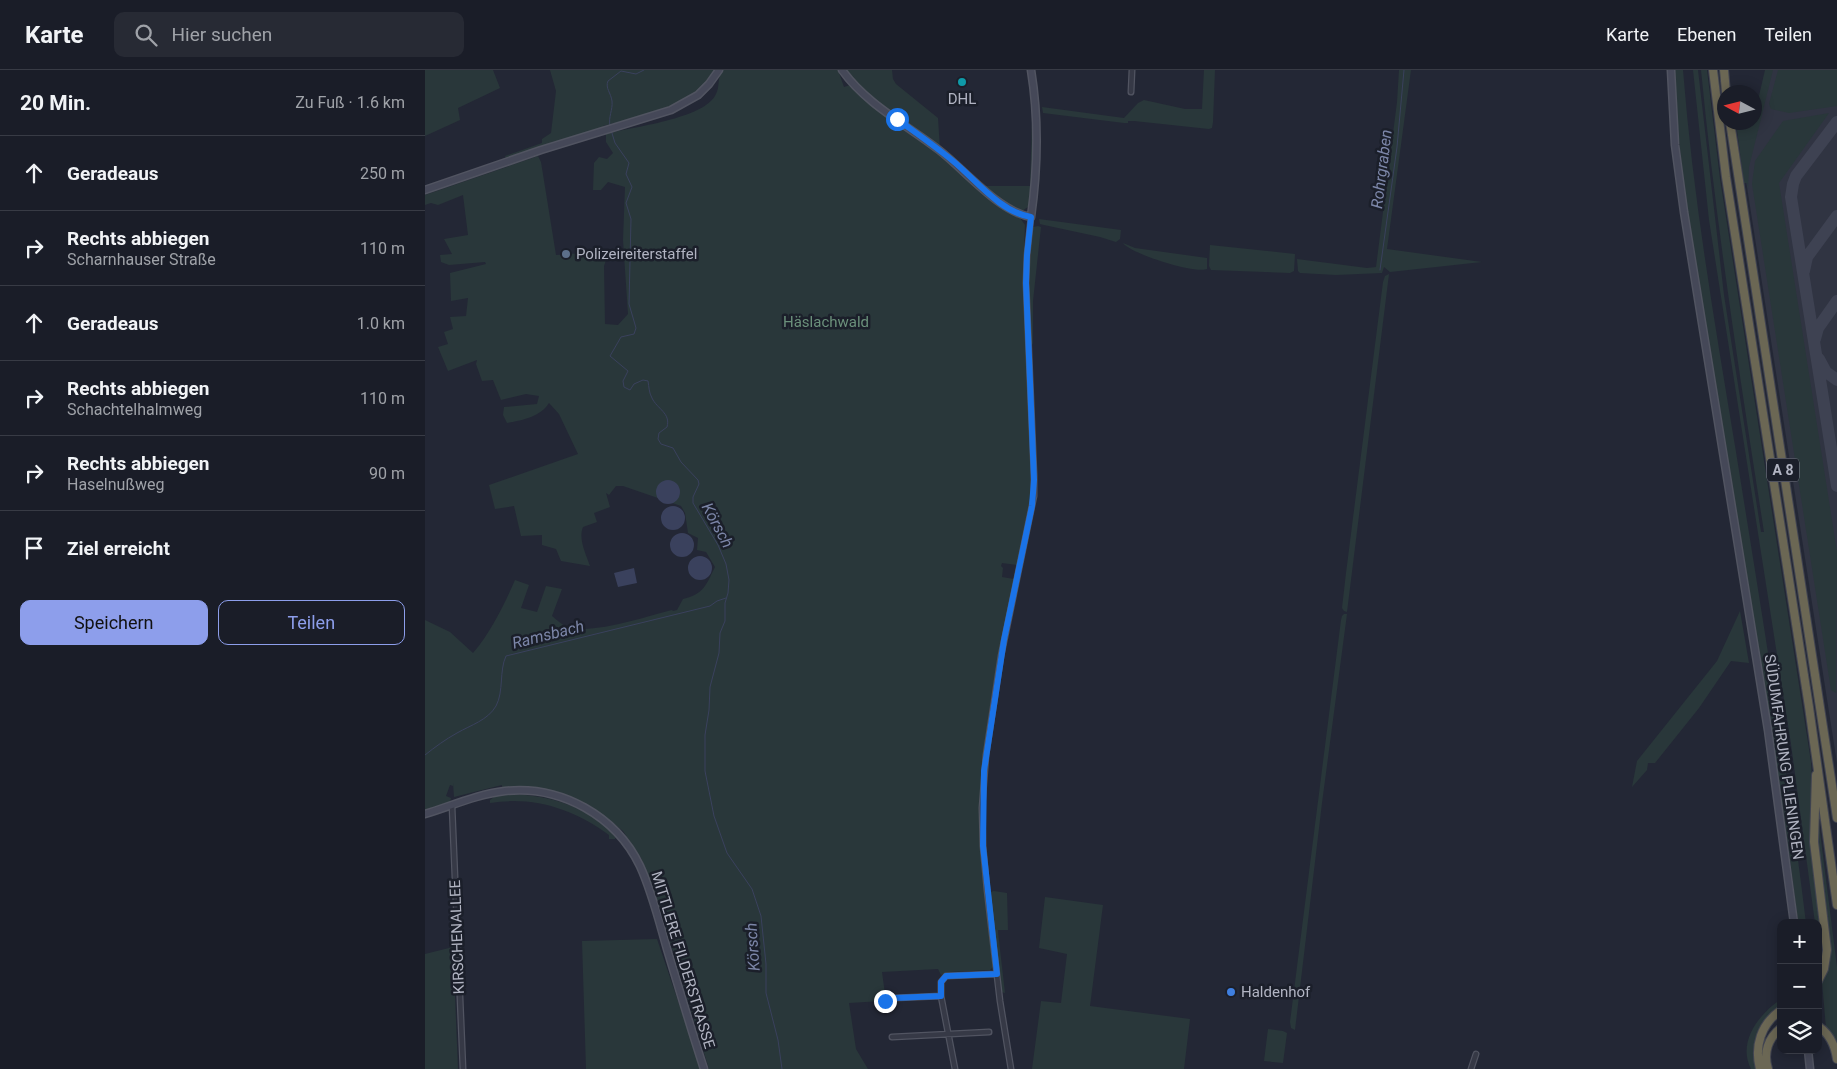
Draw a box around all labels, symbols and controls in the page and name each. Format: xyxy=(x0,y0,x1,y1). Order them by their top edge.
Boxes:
search box xyxy=(114,12,464,57)
text: Karte xyxy=(25,21,84,49)
icon: search xyxy=(132,21,160,49)
text: Hier suchen xyxy=(172,23,272,46)
text: Karte xyxy=(1606,24,1649,45)
text: Ebenen xyxy=(1677,24,1736,45)
text: Teilen xyxy=(1764,24,1812,45)
marker: DHL xyxy=(956,76,968,88)
north arrow xyxy=(1717,85,1762,130)
place label: DHL xyxy=(948,90,976,108)
text: 20 Min. xyxy=(20,91,91,115)
text: Zu Fuß · 1.6 km xyxy=(295,93,405,112)
route start xyxy=(886,108,909,131)
water label: Rohrgraben xyxy=(1367,128,1396,210)
icon: ahead xyxy=(20,159,48,187)
text: Geradeaus xyxy=(67,162,159,185)
text: 250 m xyxy=(360,164,405,183)
text: Rechts abbiegen xyxy=(67,227,209,250)
icon: right xyxy=(20,234,48,262)
text: 110 m xyxy=(360,239,405,258)
place label: Polizeireiterstaffel xyxy=(576,245,697,263)
marker: Polizeireiterstaffel xyxy=(560,248,572,260)
text: Scharnhauser Straße xyxy=(67,250,216,269)
icon: ahead xyxy=(20,309,48,337)
text: Geradeaus xyxy=(67,312,159,335)
park label: Häslachwald xyxy=(783,313,869,331)
text: 1.0 km xyxy=(357,314,405,333)
text: Rechts abbiegen xyxy=(67,377,209,400)
icon: right xyxy=(20,384,48,412)
text: 110 m xyxy=(360,389,405,408)
text: Schachtelhalmweg xyxy=(67,400,202,419)
text: Rechts abbiegen xyxy=(67,452,209,475)
road number: A 8 xyxy=(1767,458,1799,482)
icon: right xyxy=(20,459,48,487)
text: 90 m xyxy=(369,464,405,483)
text: Haselnußweg xyxy=(67,475,164,494)
water label: Körsch xyxy=(698,499,737,551)
icon: arrive xyxy=(20,534,48,562)
text: Ziel erreicht xyxy=(67,537,170,560)
button: Speichern xyxy=(20,600,208,645)
button: Teilen xyxy=(218,600,405,645)
water label: Ramsbach xyxy=(510,616,586,653)
street label: SÜDUMFAHRUNG PLIENINGEN xyxy=(1761,653,1807,861)
street label: MITTLERE FILDERSTRASSE xyxy=(647,869,719,1051)
street label: KIRSCHENALLEE xyxy=(446,879,468,995)
map controls xyxy=(1777,919,1822,1054)
button: + xyxy=(1777,919,1822,964)
water label: Körsch xyxy=(741,922,764,972)
button: − xyxy=(1777,964,1822,1009)
place label: Haldenhof xyxy=(1241,983,1311,1001)
marker: Haldenhof xyxy=(1225,986,1237,998)
route end xyxy=(874,990,897,1013)
button: layers xyxy=(1777,1009,1822,1054)

